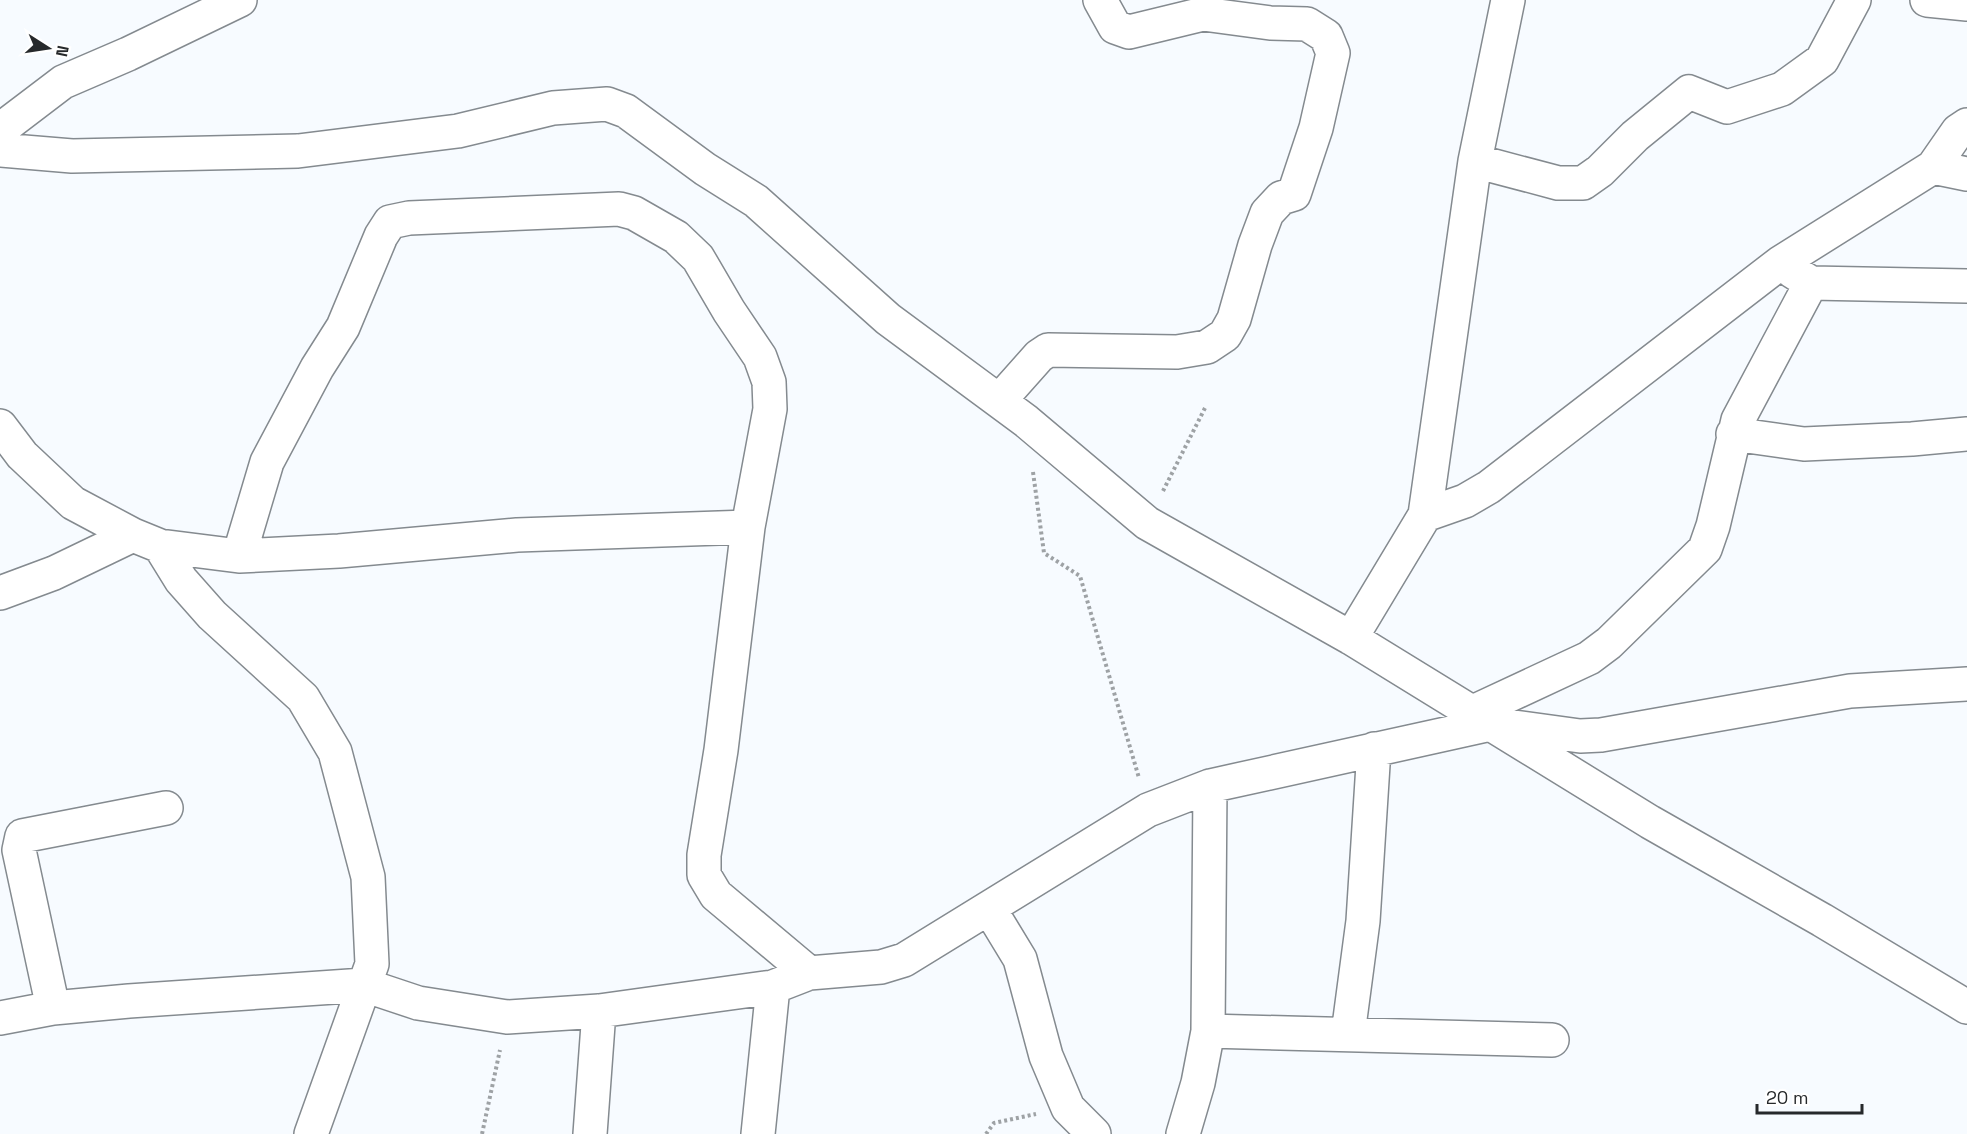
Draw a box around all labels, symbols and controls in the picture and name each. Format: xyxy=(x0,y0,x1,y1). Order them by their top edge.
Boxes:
north arrow xyxy=(18,18,78,78)
text: N xyxy=(51,44,74,58)
scale bar xyxy=(1757,1077,1862,1115)
text: 20 m xyxy=(1766,1086,1809,1109)

